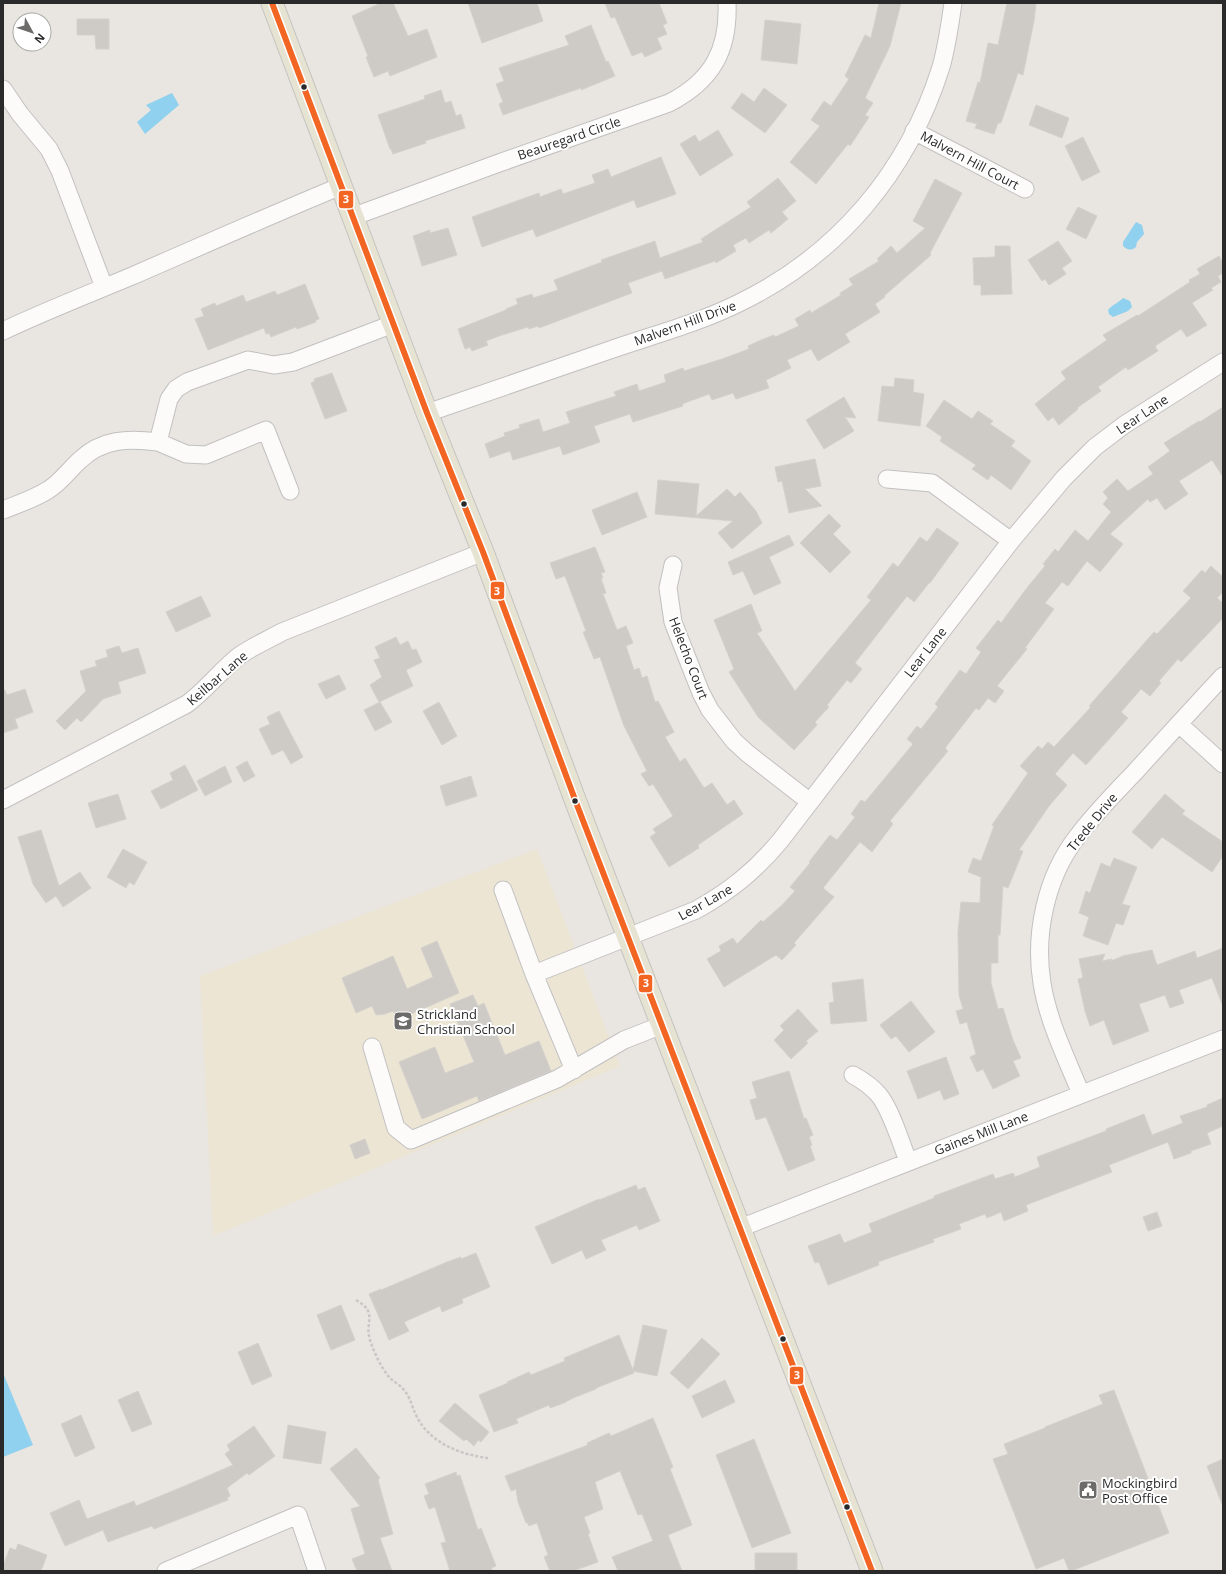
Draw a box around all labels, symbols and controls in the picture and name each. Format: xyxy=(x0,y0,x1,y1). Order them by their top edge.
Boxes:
north arrow xyxy=(12,12,52,52)
text: N xyxy=(31,30,49,47)
unlabelled marker xyxy=(299,82,309,92)
street label: Beauregard Circle xyxy=(515,112,623,164)
street label: Malvern Hill Court xyxy=(917,126,1023,194)
line badge: 3 xyxy=(338,190,354,209)
text: 3 xyxy=(343,191,349,206)
street label: Malvern Hill Drive xyxy=(632,296,738,350)
street label: Lear Lane xyxy=(1112,390,1172,438)
unlabelled marker xyxy=(459,499,469,509)
line badge: 3 xyxy=(490,581,505,600)
text: 3 xyxy=(494,583,500,598)
street label: Helecho Court xyxy=(665,614,713,702)
street label: Lear Lane xyxy=(900,623,950,681)
street label: Keilbar Lane xyxy=(183,647,251,709)
street label: Trede Drive xyxy=(1063,789,1121,855)
unlabelled marker xyxy=(570,796,580,806)
street label: Lear Lane xyxy=(675,880,735,924)
line badge: 3 xyxy=(638,974,653,993)
text: 3 xyxy=(643,975,649,990)
place label: Strickland Christian School xyxy=(417,1005,515,1038)
school or university icon: Strickland Christian School xyxy=(392,1010,414,1032)
street label: Gaines Mill Lane xyxy=(932,1107,1030,1159)
unlabelled marker xyxy=(778,1334,788,1344)
line badge: 3 xyxy=(789,1366,804,1385)
text: 3 xyxy=(794,1367,800,1382)
place label: Mockingbird Post Office xyxy=(1102,1474,1177,1507)
public building icon: Mockingbird Post Office xyxy=(1077,1479,1099,1501)
unlabelled marker xyxy=(842,1502,852,1512)

